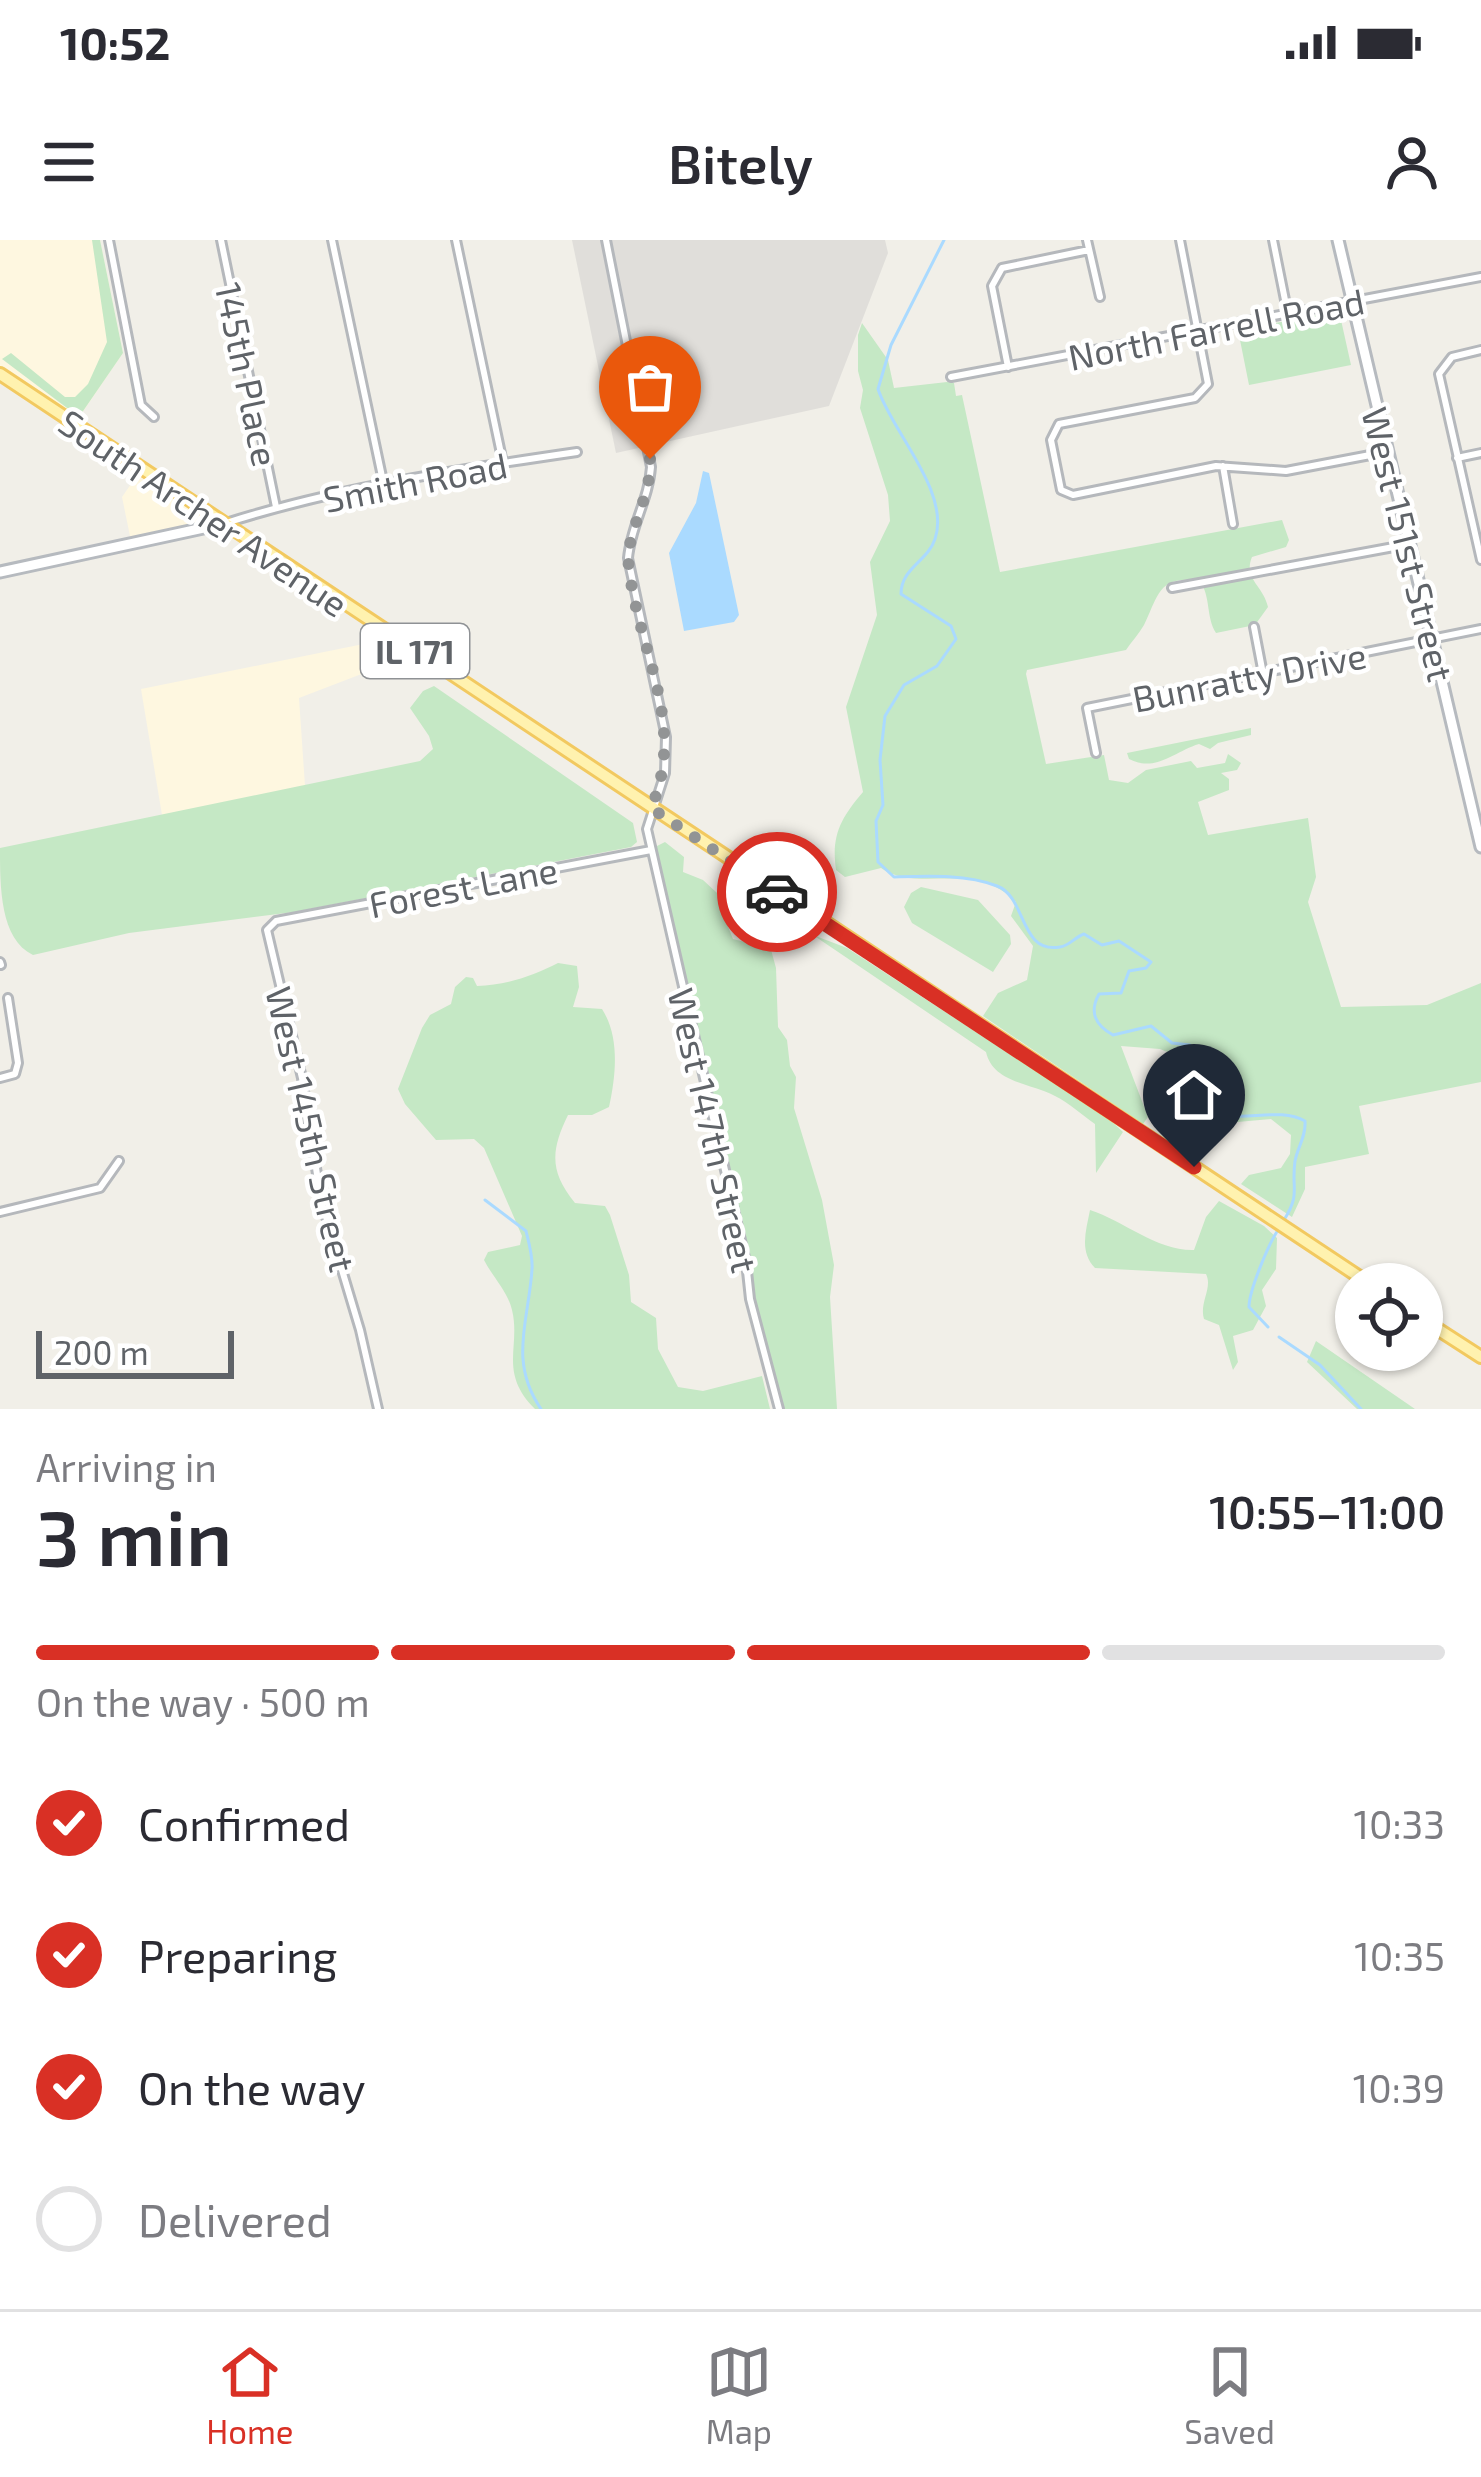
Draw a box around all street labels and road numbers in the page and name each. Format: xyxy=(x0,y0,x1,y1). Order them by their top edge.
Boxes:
street label: 145th Place xyxy=(208,278,288,470)
street label: North Farrell Road xyxy=(1064,278,1368,378)
street label: South Archer Avenue xyxy=(52,399,356,625)
street label: West 151st Street xyxy=(1354,403,1464,685)
street label: Smith Road xyxy=(319,442,511,520)
road number: IL 171 xyxy=(361,624,469,678)
street label: Bunratty Drive xyxy=(1129,632,1369,720)
street label: Forest Lane xyxy=(365,847,561,925)
street label: West 145th Street xyxy=(258,982,366,1276)
street label: West 147th Street xyxy=(660,984,768,1276)

